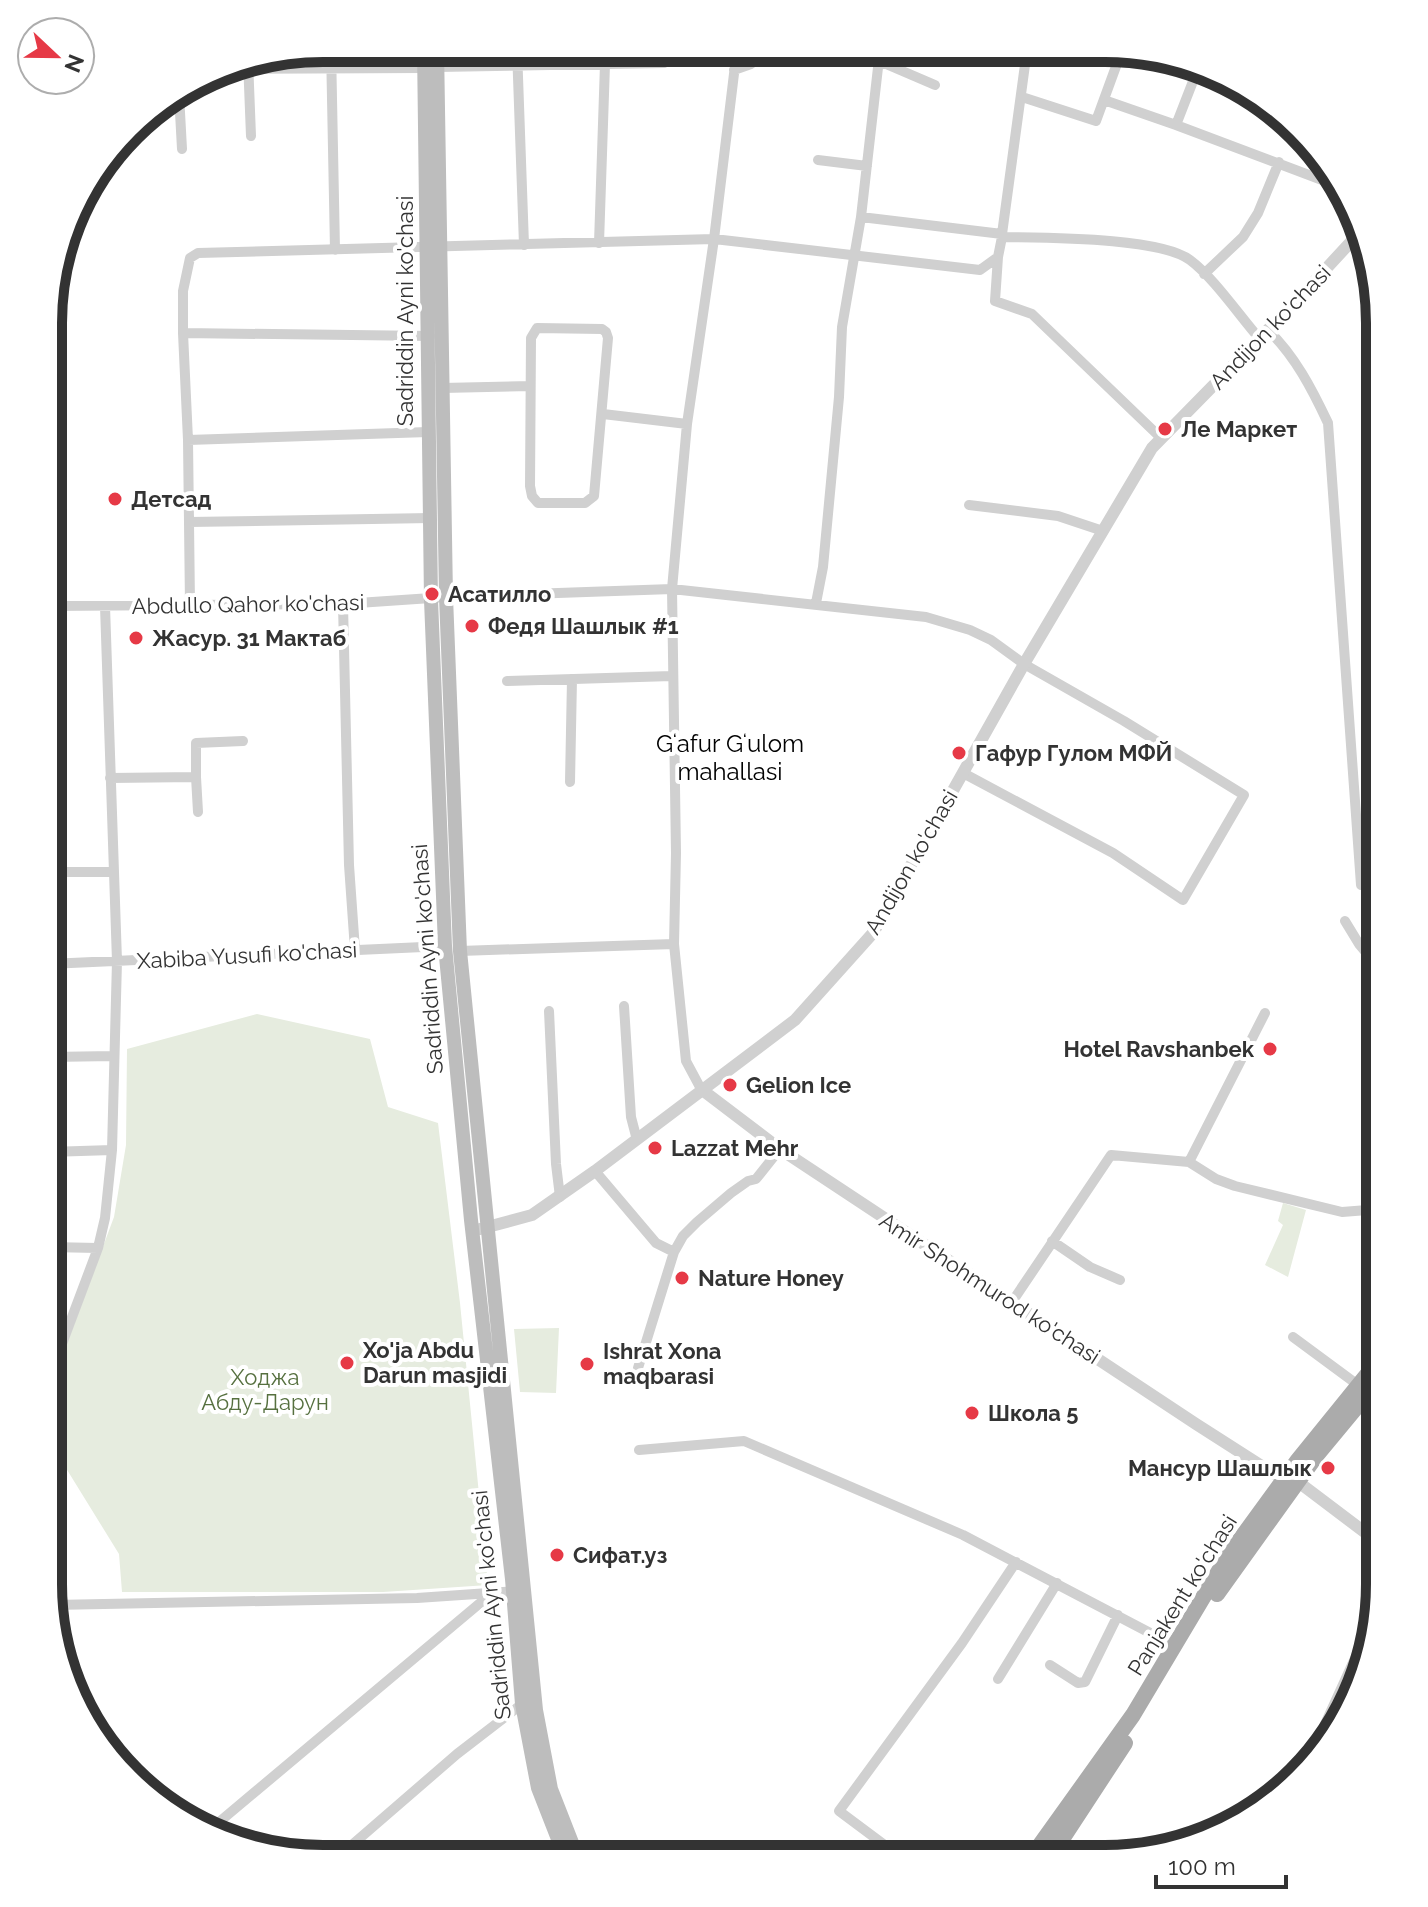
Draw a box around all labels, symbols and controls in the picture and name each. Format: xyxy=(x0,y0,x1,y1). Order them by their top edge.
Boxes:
north arrow xyxy=(16,16,96,96)
text: N xyxy=(59,51,90,76)
street label: Sadriddin Ayni ko'chasi xyxy=(392,196,418,426)
street label: Andijon ko'chasi xyxy=(1204,260,1336,394)
place label: Ле Маркет xyxy=(1181,416,1297,442)
marker: Ле Маркет xyxy=(1156,420,1174,438)
place label: Детсад xyxy=(131,486,212,512)
marker: Детсад xyxy=(106,490,124,508)
place label: Асатилло xyxy=(448,581,551,607)
marker: Асатилло xyxy=(423,585,441,603)
street label: Abdullo Qahor ko'chasi xyxy=(131,589,365,619)
place label: Федя Шашлык #1 xyxy=(488,613,679,639)
marker: Федя Шашлык #1 xyxy=(463,617,481,635)
place label: Жасур. 31 Мактаб xyxy=(152,625,347,651)
marker: Жасур. 31 Мактаб xyxy=(127,629,145,647)
district label: Gʻafur Gʻulom mahallasi xyxy=(656,729,804,786)
place label: Гафур Гулом МФЙ xyxy=(975,740,1173,766)
marker: Гафур Гулом МФЙ xyxy=(950,744,968,762)
street label: Andijon ko'chasi xyxy=(859,785,963,939)
street label: Sadriddin Ayni ko'chasi xyxy=(406,843,448,1075)
street label: Xabiba Yusufi ko'chasi xyxy=(136,936,358,974)
place label: Hotel Ravshanbek xyxy=(1064,1036,1255,1062)
marker: Hotel Ravshanbek xyxy=(1261,1040,1279,1058)
place label: Gelion Ice xyxy=(746,1072,851,1098)
marker: Gelion Ice xyxy=(721,1076,739,1094)
place label: Lazzat Mehr xyxy=(671,1135,799,1161)
marker: Lazzat Mehr xyxy=(646,1139,664,1157)
street label: Amir Shohmurod ko'chasi xyxy=(875,1207,1105,1369)
place label: Nature Honey xyxy=(698,1265,844,1291)
marker: Nature Honey xyxy=(673,1269,691,1287)
place label: Xo'ja Abdu Darun masjidi xyxy=(362,1337,507,1388)
place label: Ishrat Хоnа mаqbаrasi xyxy=(603,1338,721,1389)
marker: Xo'ja Abdu Darun masjidi xyxy=(338,1354,356,1372)
marker: Ishrat Хоnа mаqbаrasi xyxy=(578,1355,596,1373)
park label: Ходжа Абду-Дарун xyxy=(201,1364,329,1415)
place label: Школа 5 xyxy=(988,1400,1078,1426)
marker: Школа 5 xyxy=(963,1404,981,1422)
place label: Мансур Шашлык xyxy=(1128,1455,1312,1481)
marker: Мансур Шашлык xyxy=(1319,1459,1337,1477)
street label: Sadriddin Ayni ko'chasi xyxy=(466,1489,516,1721)
street label: Panjakent ko'chasi xyxy=(1122,1510,1242,1680)
place label: Сифат.уз xyxy=(573,1542,667,1568)
marker: Сифат.уз xyxy=(548,1546,566,1564)
scale bar xyxy=(1156,1839,1286,1889)
text: 100 m xyxy=(1168,1852,1236,1881)

